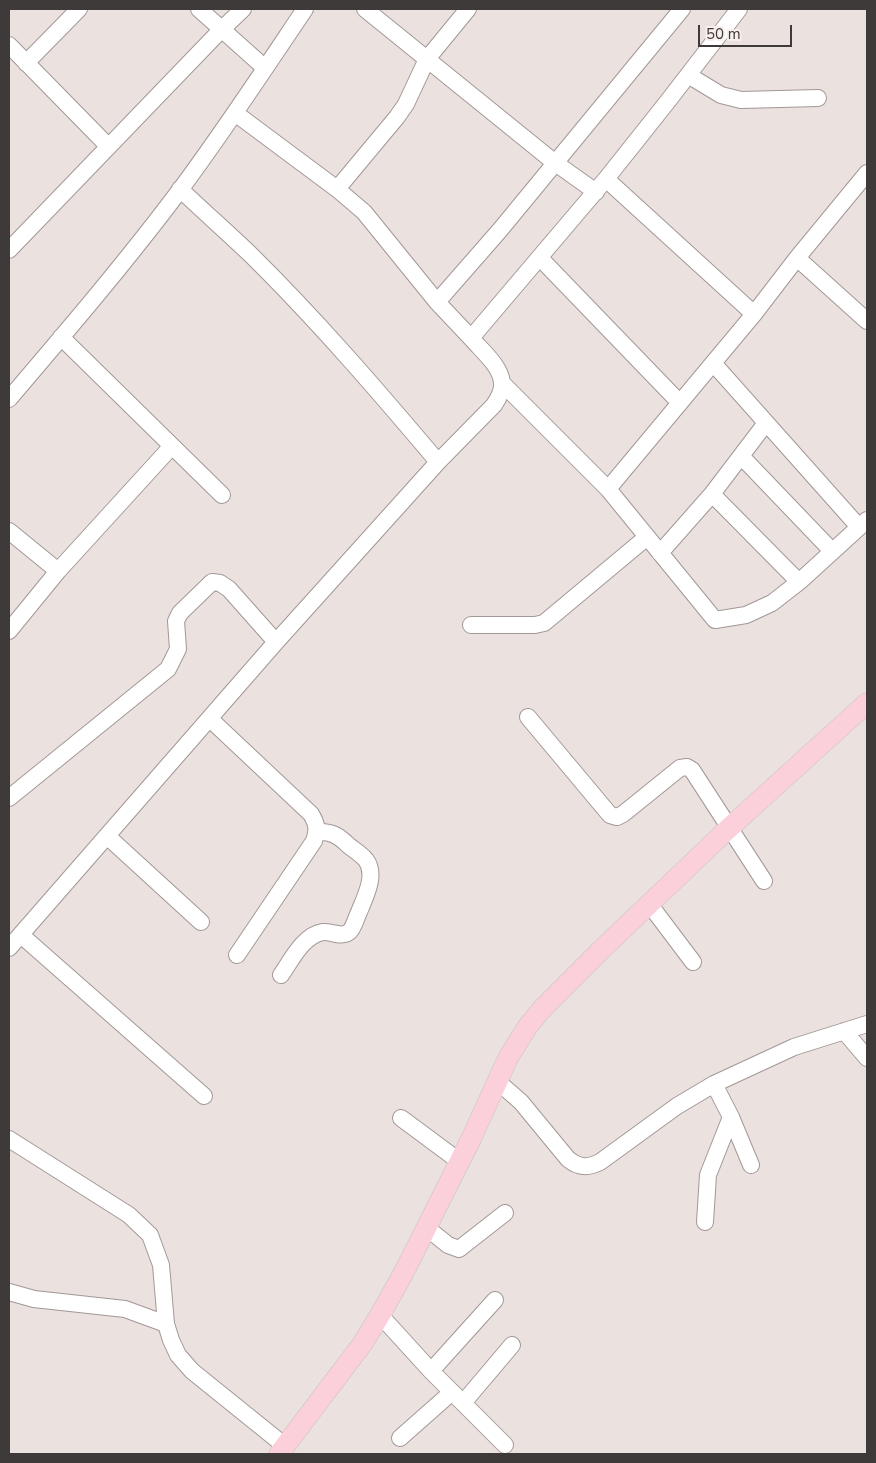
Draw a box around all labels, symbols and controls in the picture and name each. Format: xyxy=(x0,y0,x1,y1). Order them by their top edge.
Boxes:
scale bar xyxy=(701,15,795,47)
text: 50 m xyxy=(706,24,741,44)

